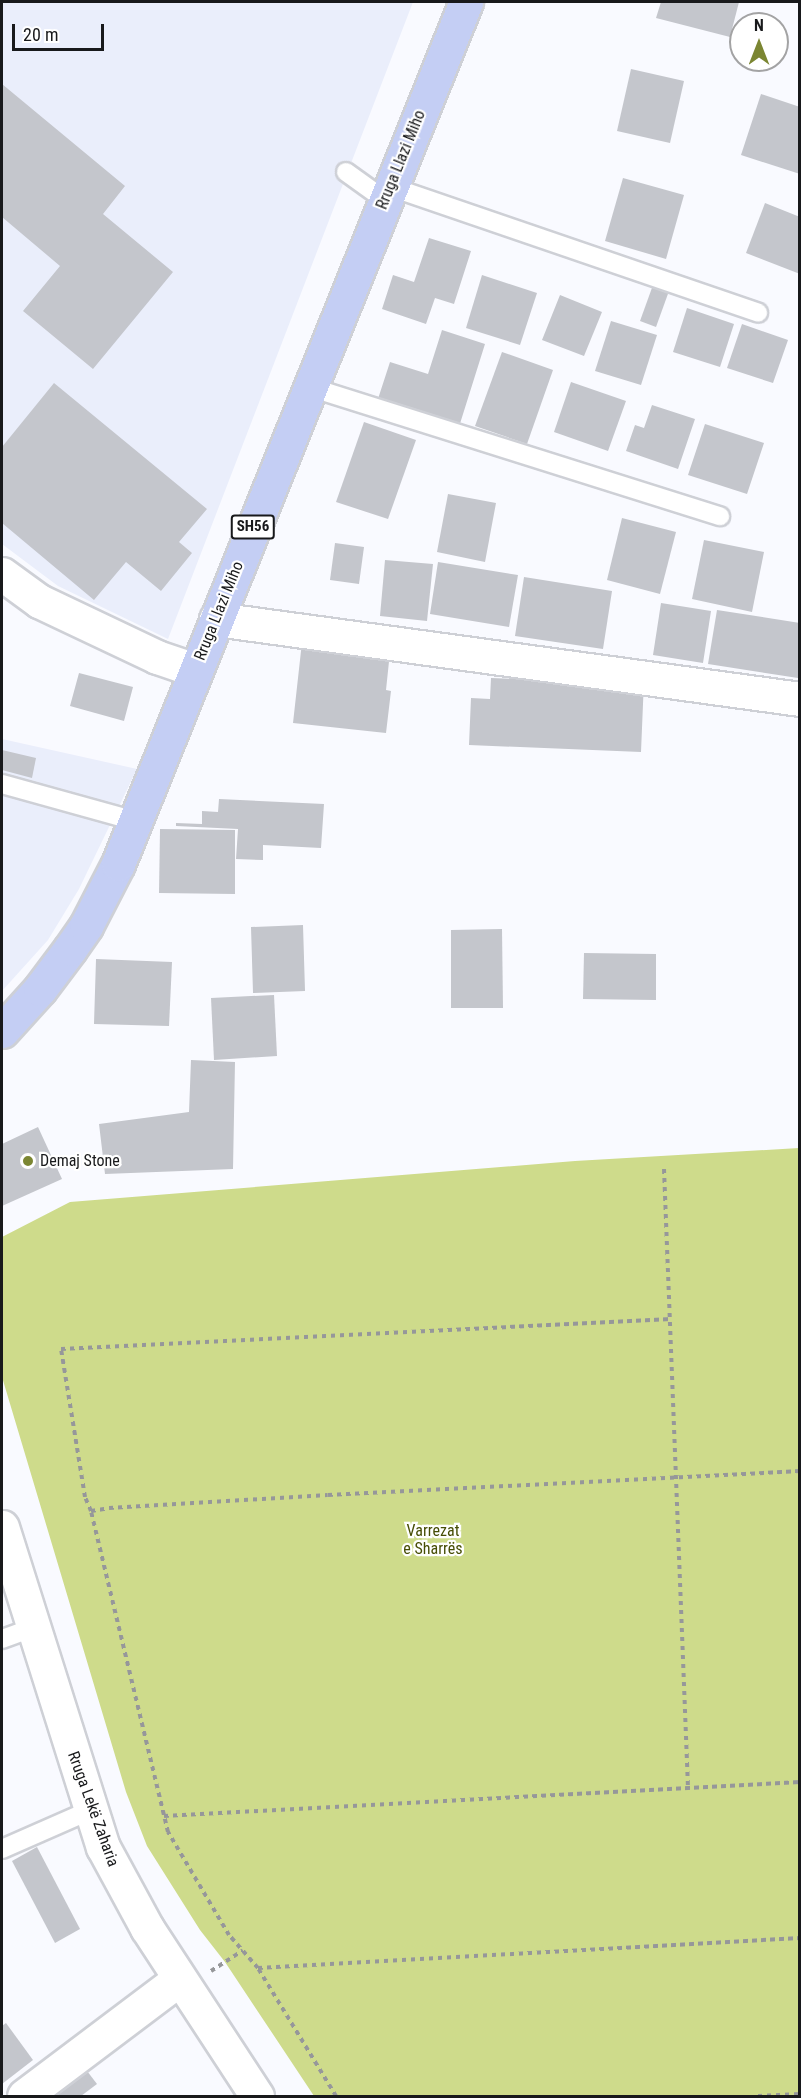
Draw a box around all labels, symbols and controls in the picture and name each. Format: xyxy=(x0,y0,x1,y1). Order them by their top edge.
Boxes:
scale bar xyxy=(15,12,106,50)
north arrow xyxy=(729,12,789,72)
text: N xyxy=(754,16,764,35)
text: 20 m xyxy=(23,24,58,45)
street label: Rruga Llazi Miho xyxy=(372,108,430,212)
road number: SH56 xyxy=(230,515,276,539)
street label: Rruga Llazi Miho xyxy=(190,559,248,663)
place label: Demaj Stone xyxy=(40,1151,120,1171)
marker: Demaj Stone xyxy=(21,1154,35,1168)
park label: Varrezat e Sharrës xyxy=(403,1521,463,1559)
street label: Rruga Lekë Zaharia xyxy=(63,1749,123,1869)

